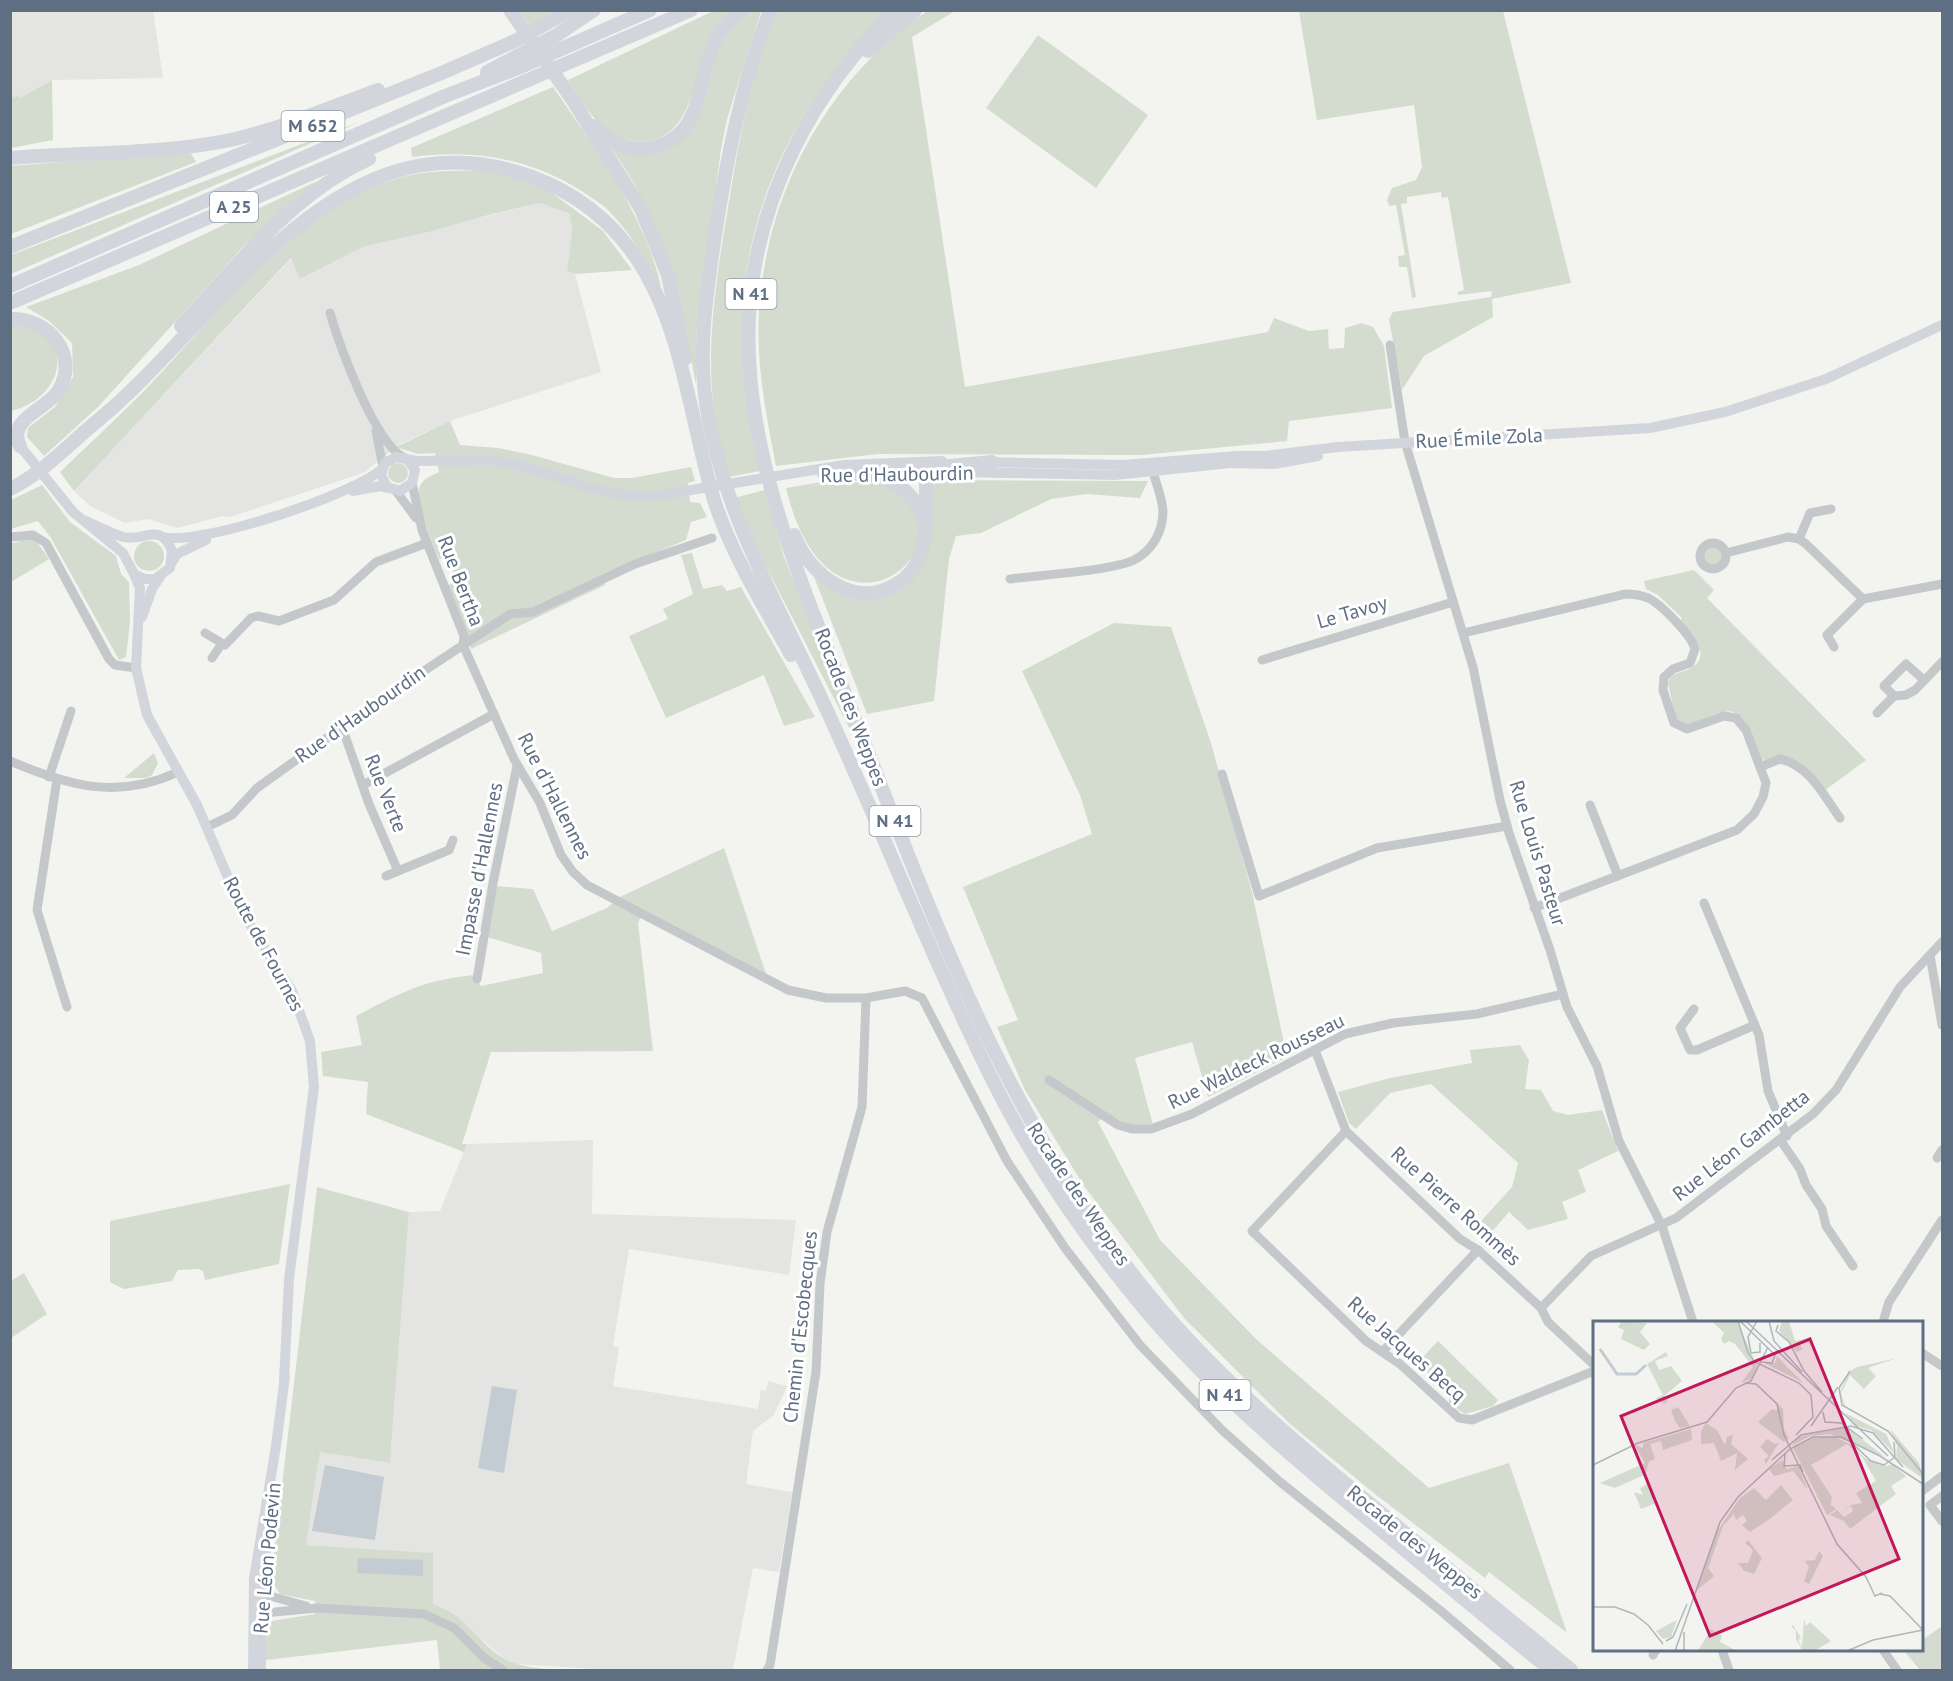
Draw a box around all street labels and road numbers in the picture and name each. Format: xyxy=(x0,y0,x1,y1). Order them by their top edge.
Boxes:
road number: M 652 xyxy=(282,111,344,141)
road number: A 25 xyxy=(210,192,258,222)
road number: N 41 xyxy=(726,279,777,309)
street label: Rue Émile Zola xyxy=(1415,422,1543,454)
street label: Rue d'Haubourdin xyxy=(820,460,974,488)
street label: Rue Bertha xyxy=(432,532,490,630)
street label: Le Tavoy xyxy=(1314,589,1391,634)
street label: Rocade des Weppes xyxy=(809,624,893,790)
street label: Rue d'Haubourdin xyxy=(290,659,430,769)
street label: Rue d'Hallennes xyxy=(512,728,598,864)
street label: Rue Verte xyxy=(359,750,413,836)
street label: Rue Louis Pasteur xyxy=(1504,777,1573,929)
street label: Impasse d'Hallennes xyxy=(449,780,509,958)
road number: N 41 xyxy=(870,806,920,836)
street label: Route de Fournes xyxy=(218,872,310,1016)
street label: Rue Waldeck Rousseau xyxy=(1163,1007,1349,1115)
street label: Rue Léon Gambetta xyxy=(1667,1083,1815,1207)
street label: Rocade des Weppes xyxy=(1021,1117,1137,1271)
street label: Rue Pierre Rommès xyxy=(1385,1141,1527,1271)
street label: Chemin d'Escobecques xyxy=(777,1229,823,1425)
street label: Rue Jacques Becq xyxy=(1342,1290,1472,1408)
road number: N 41 xyxy=(1200,1380,1250,1410)
street label: Rocade des Weppes xyxy=(1342,1479,1488,1605)
street label: Rue Léon Podevin xyxy=(247,1481,287,1635)

